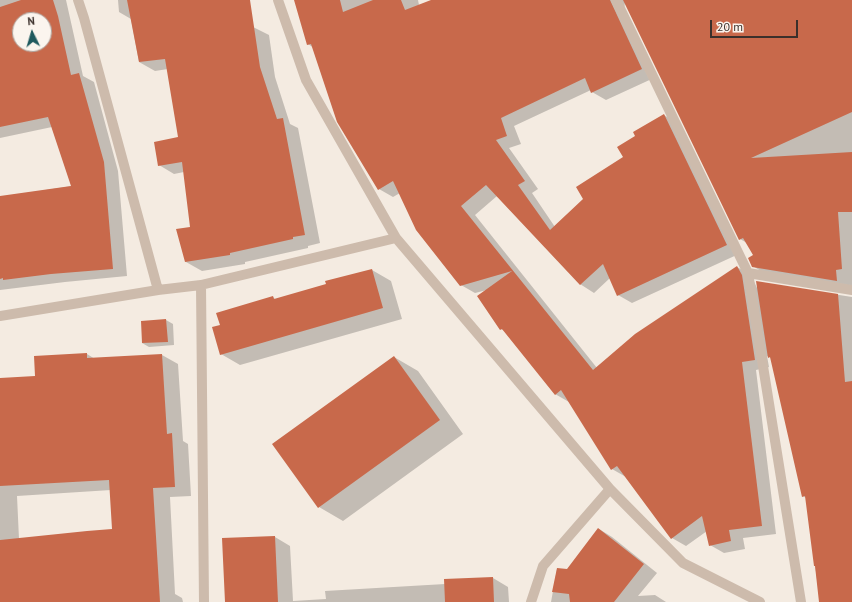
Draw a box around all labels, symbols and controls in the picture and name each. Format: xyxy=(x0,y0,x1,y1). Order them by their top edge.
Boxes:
north arrow xyxy=(12,12,52,52)
scale bar xyxy=(712,12,800,38)
text: N xyxy=(27,14,35,28)
text: 20 m xyxy=(717,19,743,34)

